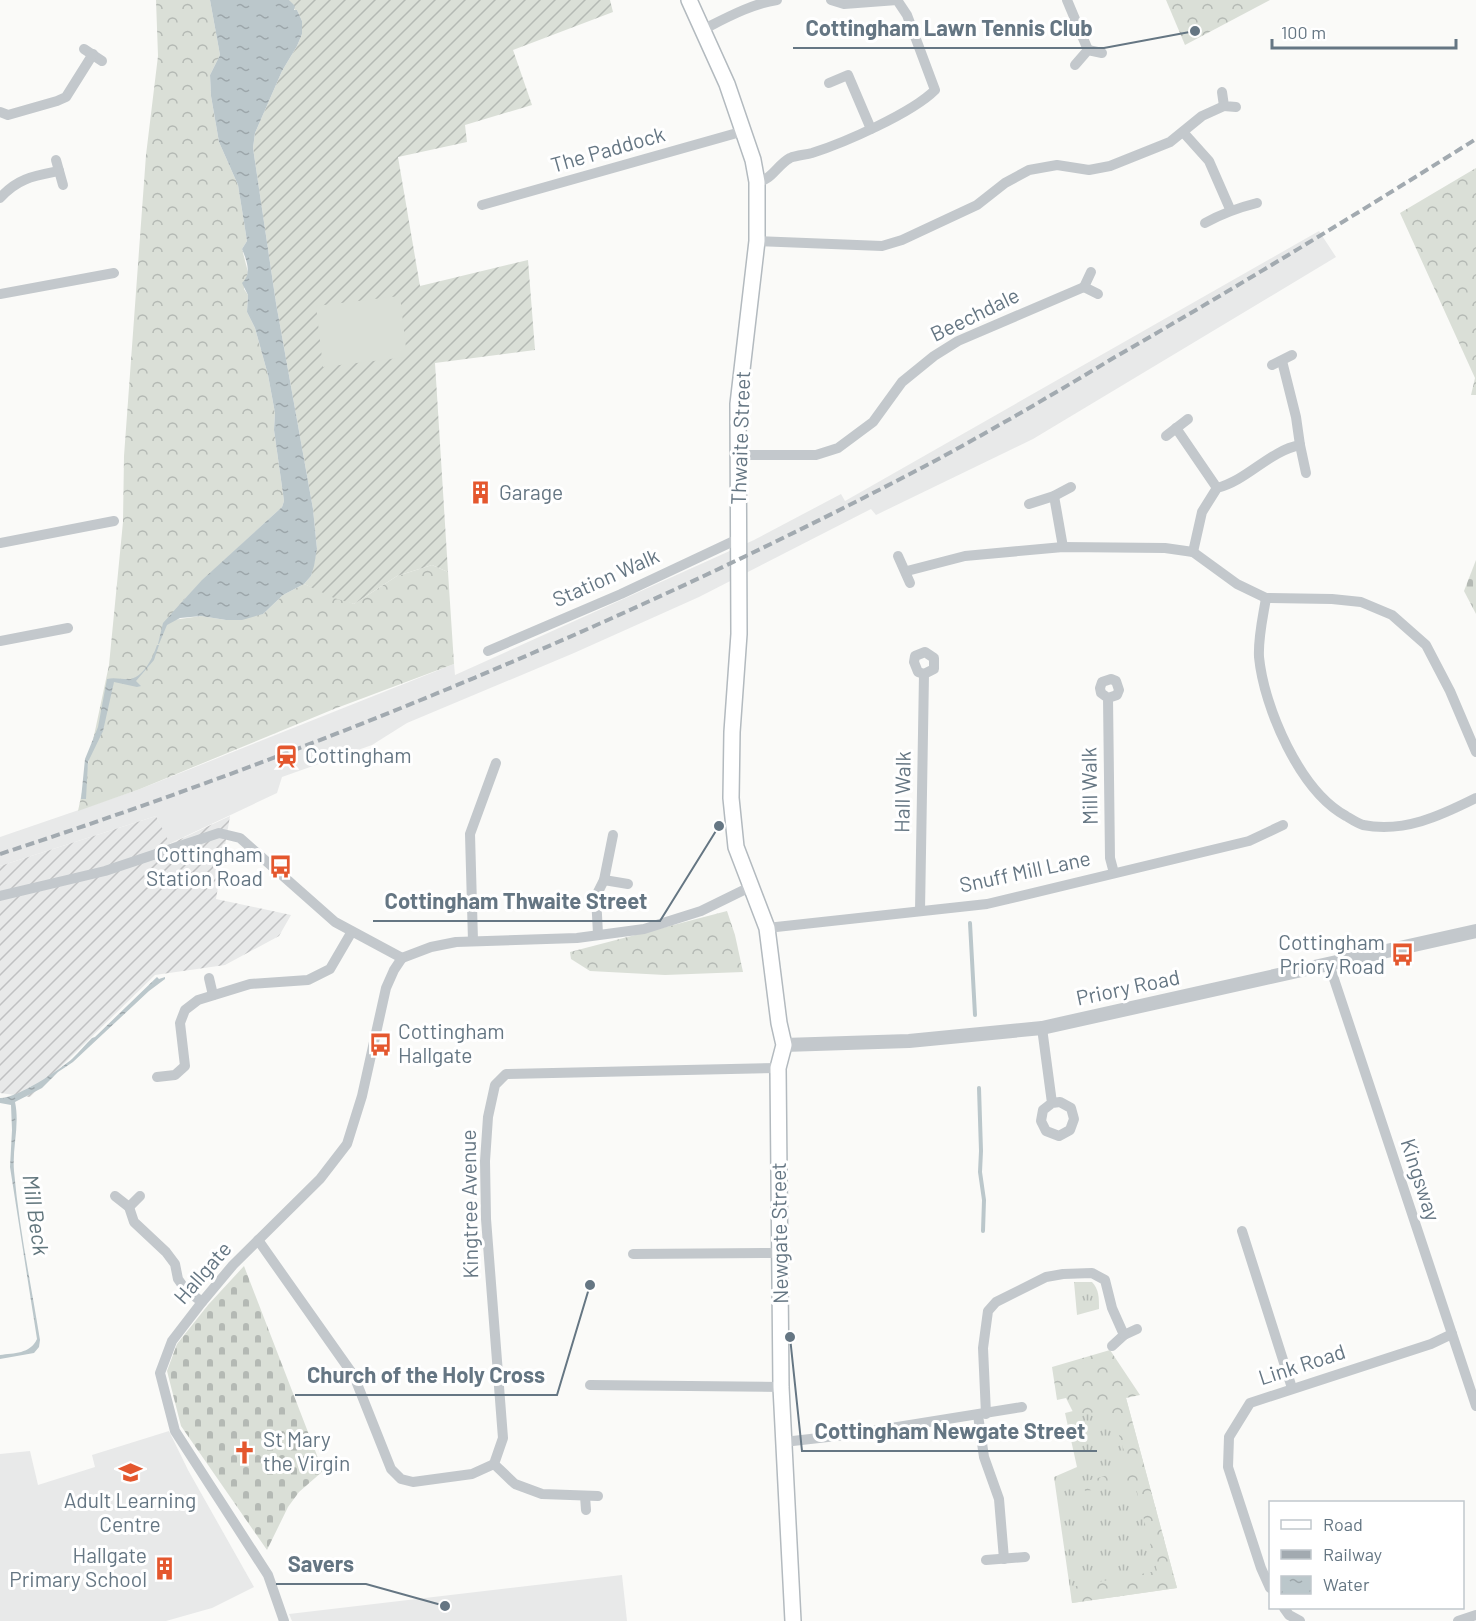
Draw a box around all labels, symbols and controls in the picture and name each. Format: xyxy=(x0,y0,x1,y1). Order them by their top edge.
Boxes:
callout: Cottingham Lawn Tennis Club xyxy=(793,8,1104,48)
scale bar xyxy=(1272,12,1456,50)
text: Cottingham Lawn Tennis Club xyxy=(805,14,1093,40)
text: 100 m xyxy=(1281,21,1326,43)
street label: The Paddock xyxy=(548,120,667,177)
street label: Beechdale xyxy=(926,281,1023,346)
street label: Thwaite Street xyxy=(725,370,754,505)
place label: Garage xyxy=(499,479,563,504)
building icon: Garage xyxy=(468,480,494,506)
street label: Station Walk xyxy=(548,542,663,611)
place label: Cottingham xyxy=(305,742,412,767)
station icon: Cottingham xyxy=(274,743,300,769)
street label: Mill Walk xyxy=(1075,747,1102,825)
street label: Hall Walk xyxy=(888,751,915,833)
place label: Cottingham Station Road xyxy=(146,841,263,890)
street label: Snuff Mill Lane xyxy=(957,844,1092,897)
bus stop icon: Cottingham Station Road xyxy=(268,854,294,880)
callout: Cottingham Thwaite Street xyxy=(373,881,660,921)
text: Cottingham Thwaite Street xyxy=(385,887,647,913)
place label: Cottingham Priory Road xyxy=(1278,929,1385,978)
bus stop icon: Cottingham Priory Road xyxy=(1390,942,1416,968)
street label: Priory Road xyxy=(1074,963,1182,1010)
place label: Cottingham Hallgate xyxy=(398,1018,505,1067)
bus stop icon: Cottingham Hallgate xyxy=(367,1031,393,1057)
street label: Kingtree Avenue xyxy=(455,1129,482,1279)
street label: Kingsway xyxy=(1396,1135,1447,1224)
street label: Newgate Street xyxy=(765,1162,792,1304)
water label: Mill Beck xyxy=(18,1173,56,1257)
street label: Hallgate xyxy=(168,1236,236,1308)
street label: Link Road xyxy=(1255,1338,1348,1389)
callout: Church of the Holy Cross xyxy=(295,1355,557,1395)
text: Church of the Holy Cross xyxy=(307,1361,545,1387)
callout: Cottingham Newgate Street xyxy=(802,1411,1097,1451)
text: Cottingham Newgate Street xyxy=(815,1417,1085,1443)
place label: St Mary the Virgin xyxy=(263,1426,350,1475)
church icon: St Mary the Virgin xyxy=(232,1439,258,1465)
school or university icon: Adult Learning Centre xyxy=(117,1460,143,1486)
place label: Adult Learning Centre xyxy=(64,1487,196,1536)
legend xyxy=(1269,1501,1464,1609)
text: Road xyxy=(1323,1513,1363,1535)
place label: Hallgate Primary School xyxy=(9,1542,147,1591)
text: Railway xyxy=(1323,1543,1382,1565)
callout: Savers xyxy=(276,1544,366,1584)
text: Savers xyxy=(288,1550,354,1576)
building icon: Hallgate Primary School xyxy=(152,1555,178,1581)
text: Water xyxy=(1323,1573,1370,1595)

